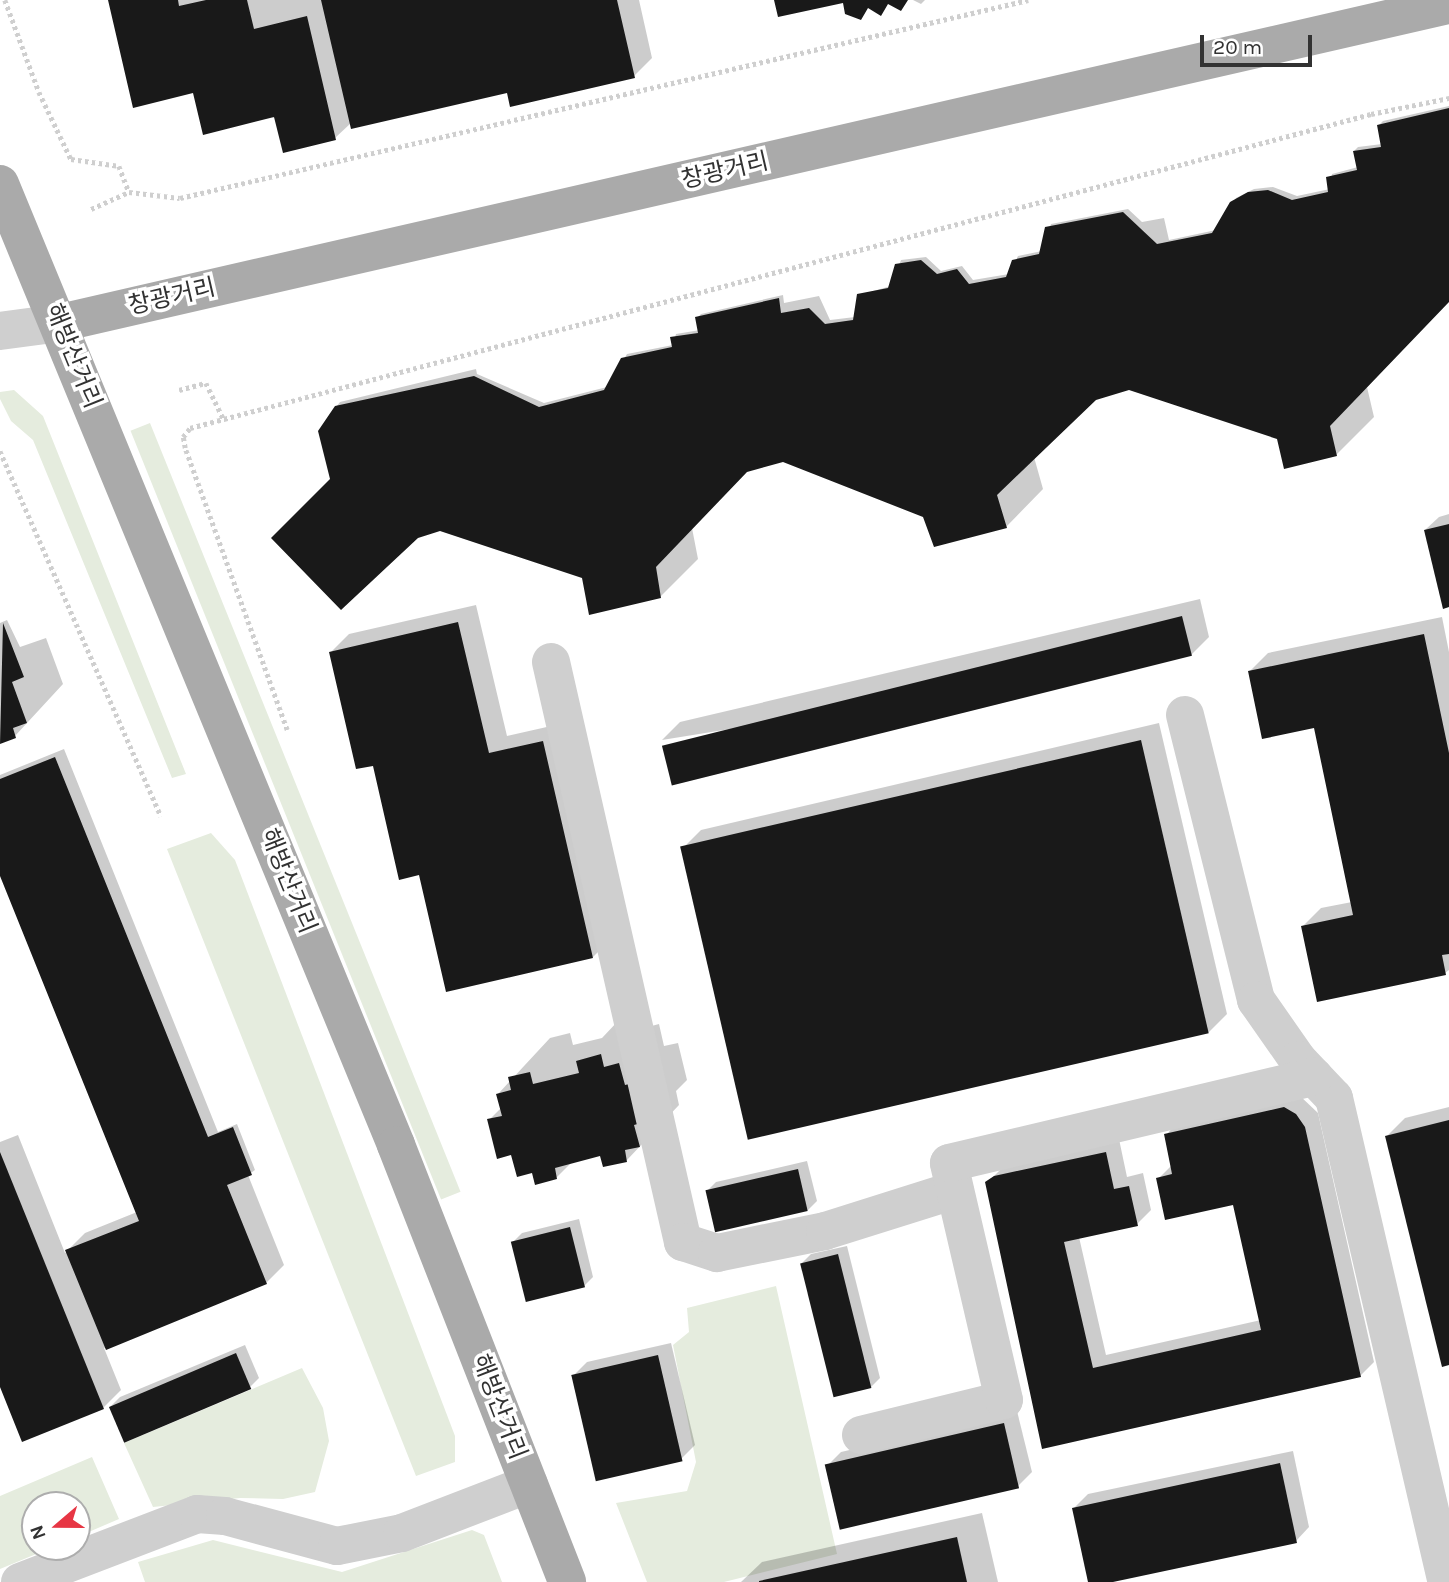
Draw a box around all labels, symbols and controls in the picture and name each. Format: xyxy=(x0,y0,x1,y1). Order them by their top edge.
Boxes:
scale bar xyxy=(1204,21,1316,65)
text: 20 m xyxy=(1213,35,1262,59)
street label: 창광거리 xyxy=(679,147,771,195)
street label: 창광거리 xyxy=(126,273,218,321)
street label: 해방산거리 xyxy=(39,299,107,413)
street label: 해방산거리 xyxy=(254,824,322,938)
street label: 해방산거리 xyxy=(466,1350,532,1464)
north arrow xyxy=(21,1491,91,1561)
text: N xyxy=(25,1522,51,1543)

